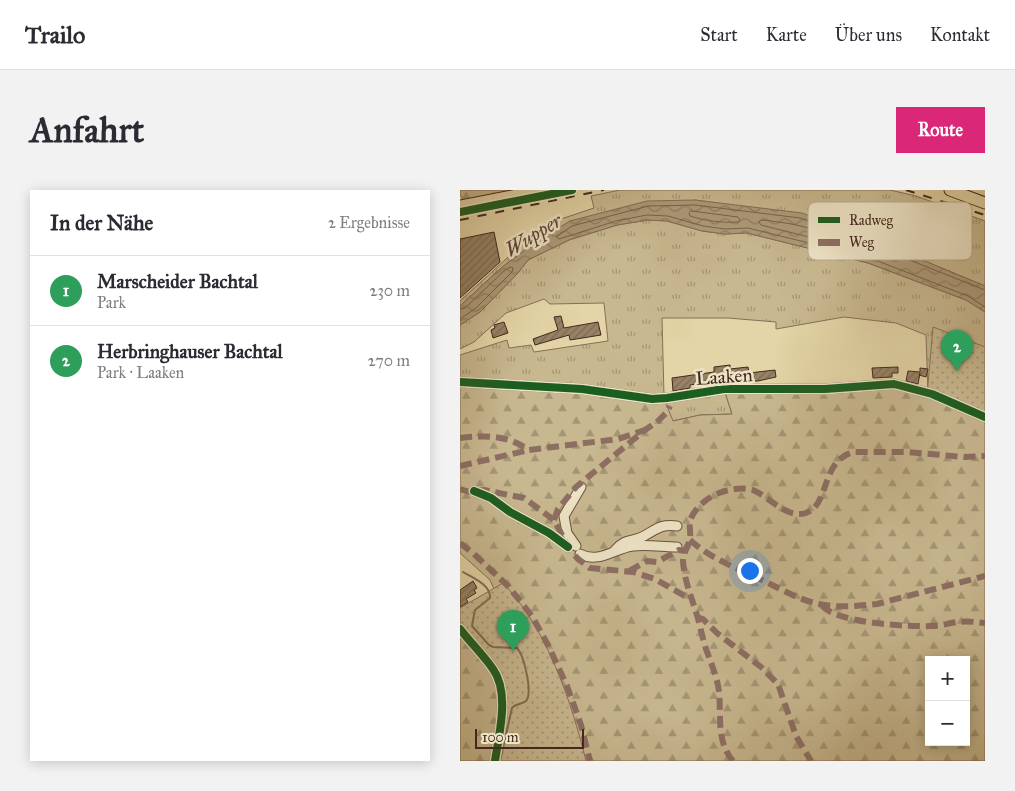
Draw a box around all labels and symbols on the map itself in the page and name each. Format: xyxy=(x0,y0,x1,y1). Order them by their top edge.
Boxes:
legend xyxy=(808,202,972,260)
water label: Wupper xyxy=(500,207,568,263)
text: Radweg xyxy=(849,212,894,229)
text: Weg xyxy=(849,234,875,251)
pin: 2 xyxy=(941,330,973,371)
street label: Laaken xyxy=(695,363,753,390)
your location xyxy=(737,558,763,584)
pin: 1 xyxy=(497,610,529,651)
scale bar xyxy=(475,726,584,749)

